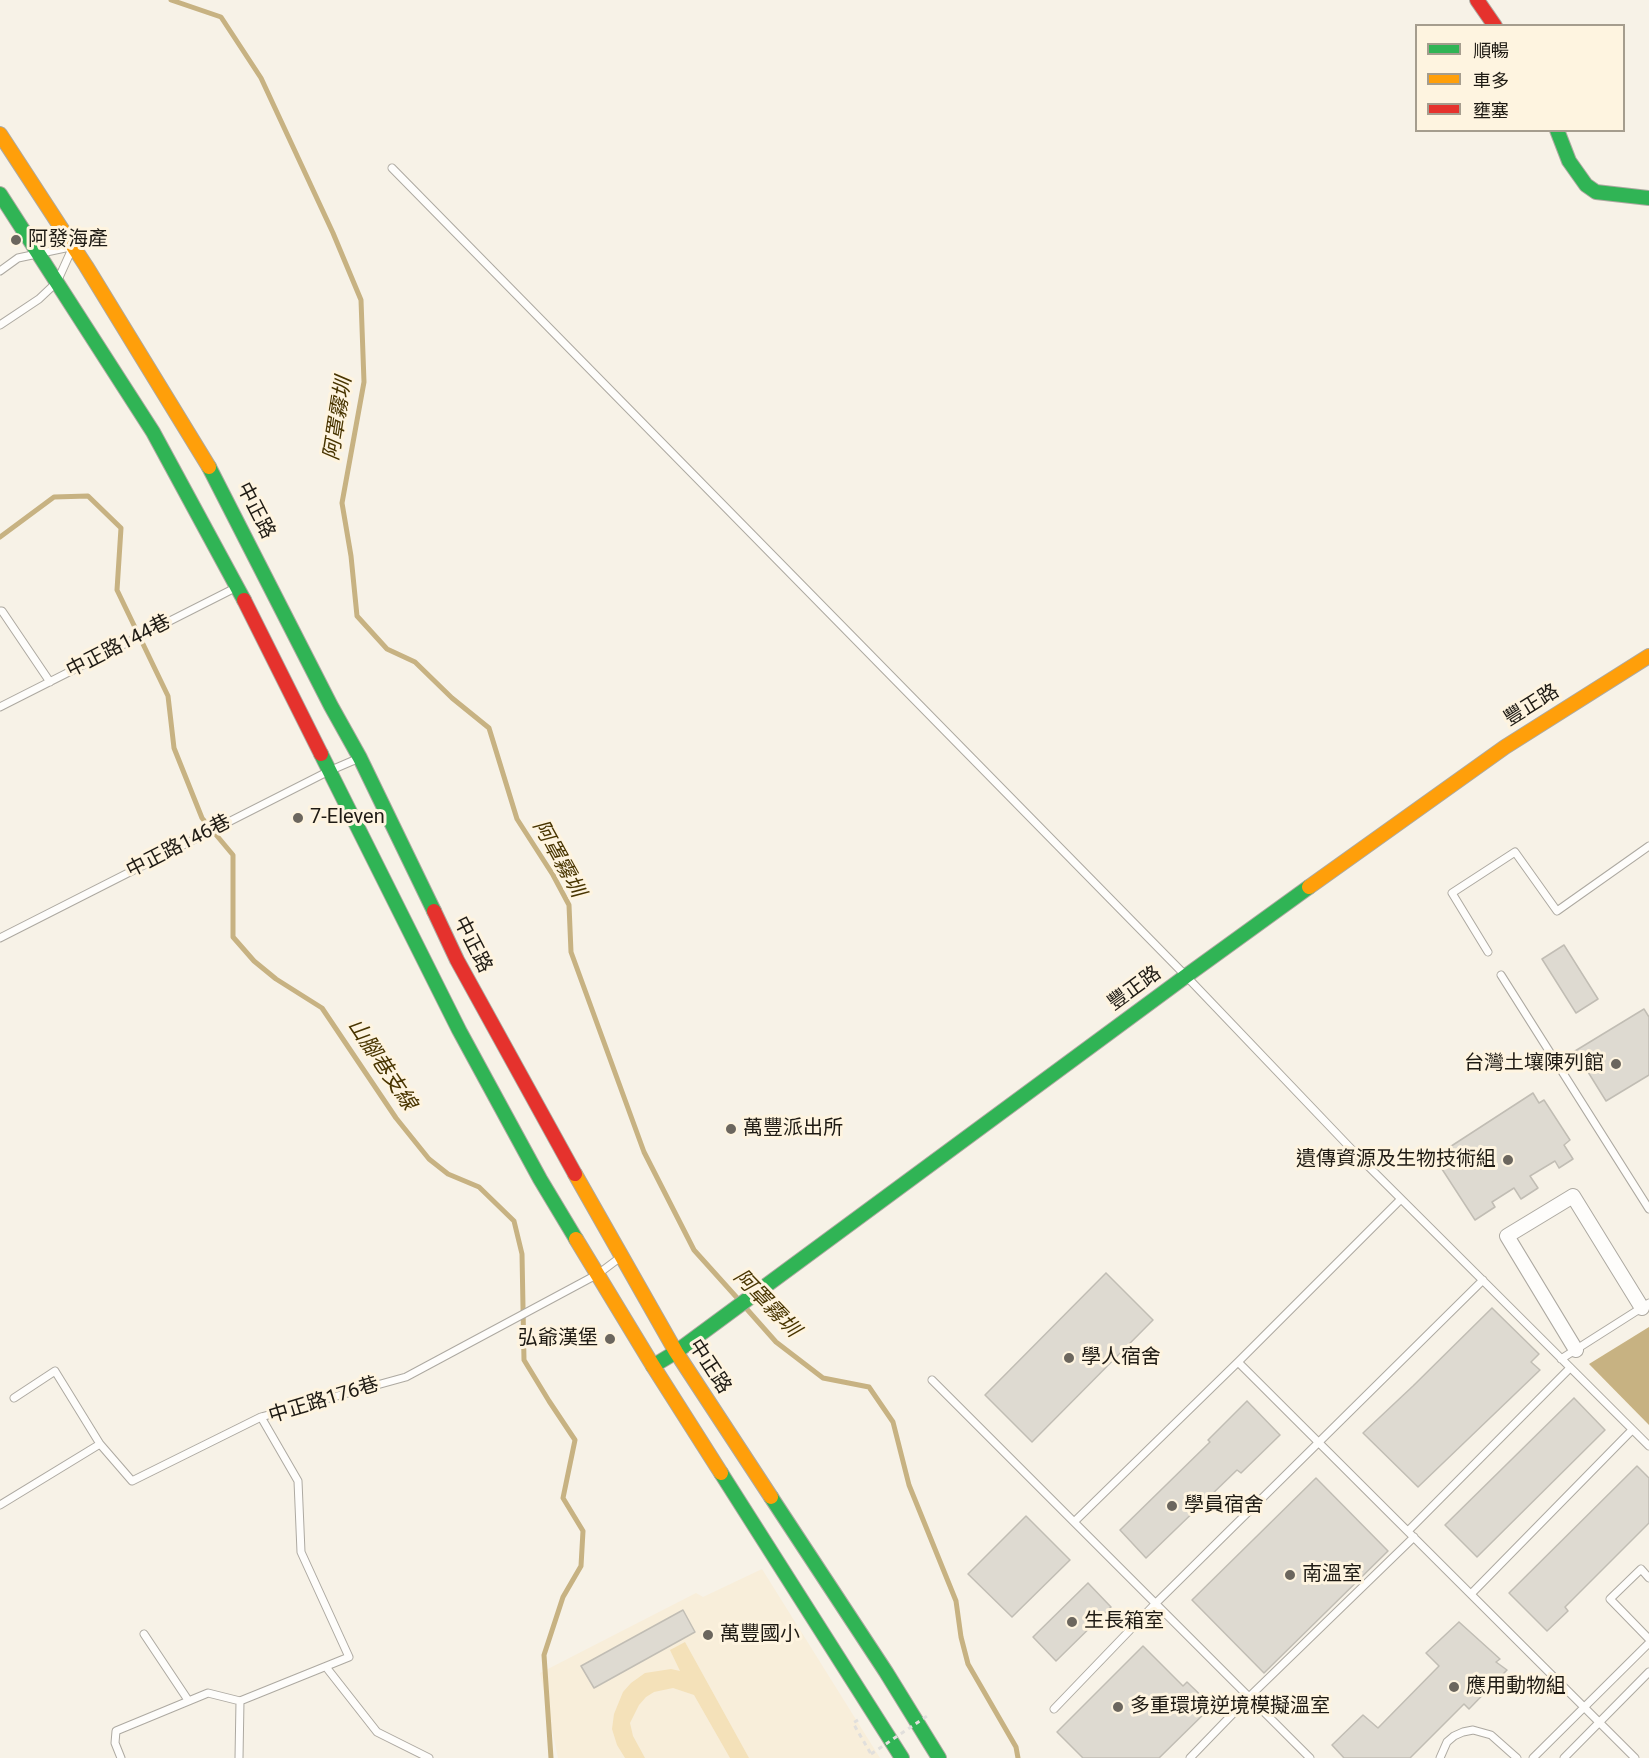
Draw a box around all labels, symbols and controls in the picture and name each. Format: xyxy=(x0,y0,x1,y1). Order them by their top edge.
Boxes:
legend xyxy=(1415,24,1625,132)
text: 順暢 xyxy=(1473,40,1509,61)
text: 車多 xyxy=(1473,70,1509,91)
text: 壅塞 xyxy=(1473,100,1509,121)
place label: 阿發海產 xyxy=(28,228,108,252)
marker: 阿發海產 xyxy=(9,233,23,247)
water label: 阿罩霧圳 xyxy=(320,376,358,462)
street label: 中正路 xyxy=(231,479,279,543)
street label: 中正路144巷 xyxy=(63,610,175,684)
street label: 豐正路 xyxy=(1500,680,1564,732)
place label: 7-Eleven xyxy=(310,806,385,830)
street label: 中正路146巷 xyxy=(123,810,235,884)
marker: 7-Eleven xyxy=(291,811,305,825)
water label: 阿罩霧圳 xyxy=(527,816,589,902)
street label: 中正路 xyxy=(448,913,496,977)
street label: 豐正路 xyxy=(1104,962,1166,1016)
water label: 山腳巷支線 xyxy=(341,1014,421,1116)
place label: 台灣土壤陳列館 xyxy=(1464,1052,1604,1076)
marker: 台灣土壤陳列館 xyxy=(1609,1057,1623,1071)
place label: 萬豐派出所 xyxy=(743,1117,843,1141)
marker: 萬豐派出所 xyxy=(724,1122,738,1136)
place label: 遺傳資源及生物技術組 xyxy=(1296,1148,1496,1172)
marker: 遺傳資源及生物技術組 xyxy=(1501,1153,1515,1167)
water label: 阿罩霧圳 xyxy=(728,1265,804,1343)
place label: 弘爺漢堡 xyxy=(518,1327,598,1351)
marker: 弘爺漢堡 xyxy=(603,1332,617,1346)
street label: 中正路 xyxy=(683,1335,735,1399)
place label: 學人宿舍 xyxy=(1081,1346,1161,1370)
marker: 學人宿舍 xyxy=(1062,1351,1076,1365)
street label: 中正路176巷 xyxy=(266,1373,382,1429)
place label: 學員宿舍 xyxy=(1184,1494,1264,1518)
marker: 學員宿舍 xyxy=(1165,1499,1179,1513)
place label: 南溫室 xyxy=(1302,1563,1362,1587)
marker: 南溫室 xyxy=(1283,1568,1297,1582)
place label: 生長箱室 xyxy=(1084,1610,1164,1634)
marker: 生長箱室 xyxy=(1065,1615,1079,1629)
place label: 萬豐國小 xyxy=(720,1623,800,1647)
marker: 萬豐國小 xyxy=(701,1628,715,1642)
place label: 應用動物組 xyxy=(1466,1675,1566,1699)
marker: 應用動物組 xyxy=(1447,1680,1461,1694)
place label: 多重環境逆境模擬溫室 xyxy=(1130,1695,1330,1719)
marker: 多重環境逆境模擬溫室 xyxy=(1111,1700,1125,1714)

